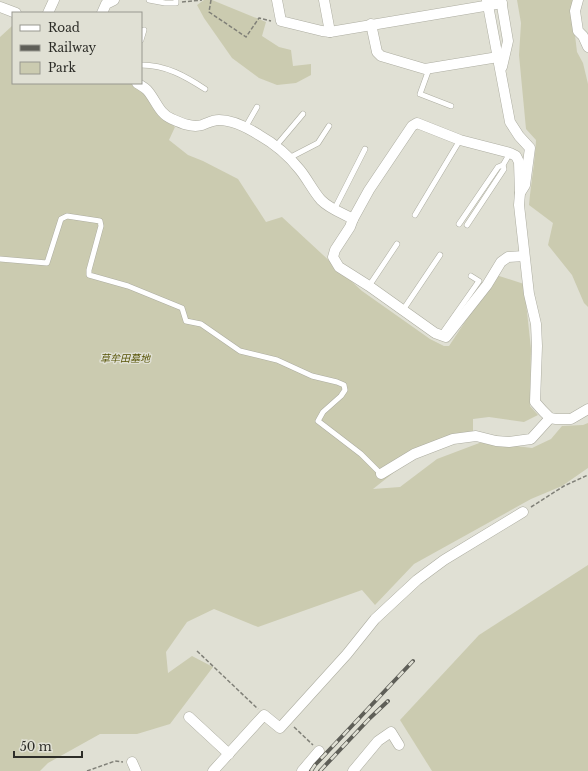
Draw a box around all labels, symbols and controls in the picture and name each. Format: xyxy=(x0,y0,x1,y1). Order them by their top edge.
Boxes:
legend xyxy=(12,12,142,84)
text: Road xyxy=(48,20,80,35)
text: Railway xyxy=(48,40,97,55)
text: Park xyxy=(48,60,76,75)
park label: 草牟田墓地 xyxy=(100,352,151,365)
scale bar xyxy=(14,733,82,759)
text: 50 m xyxy=(20,739,52,754)

